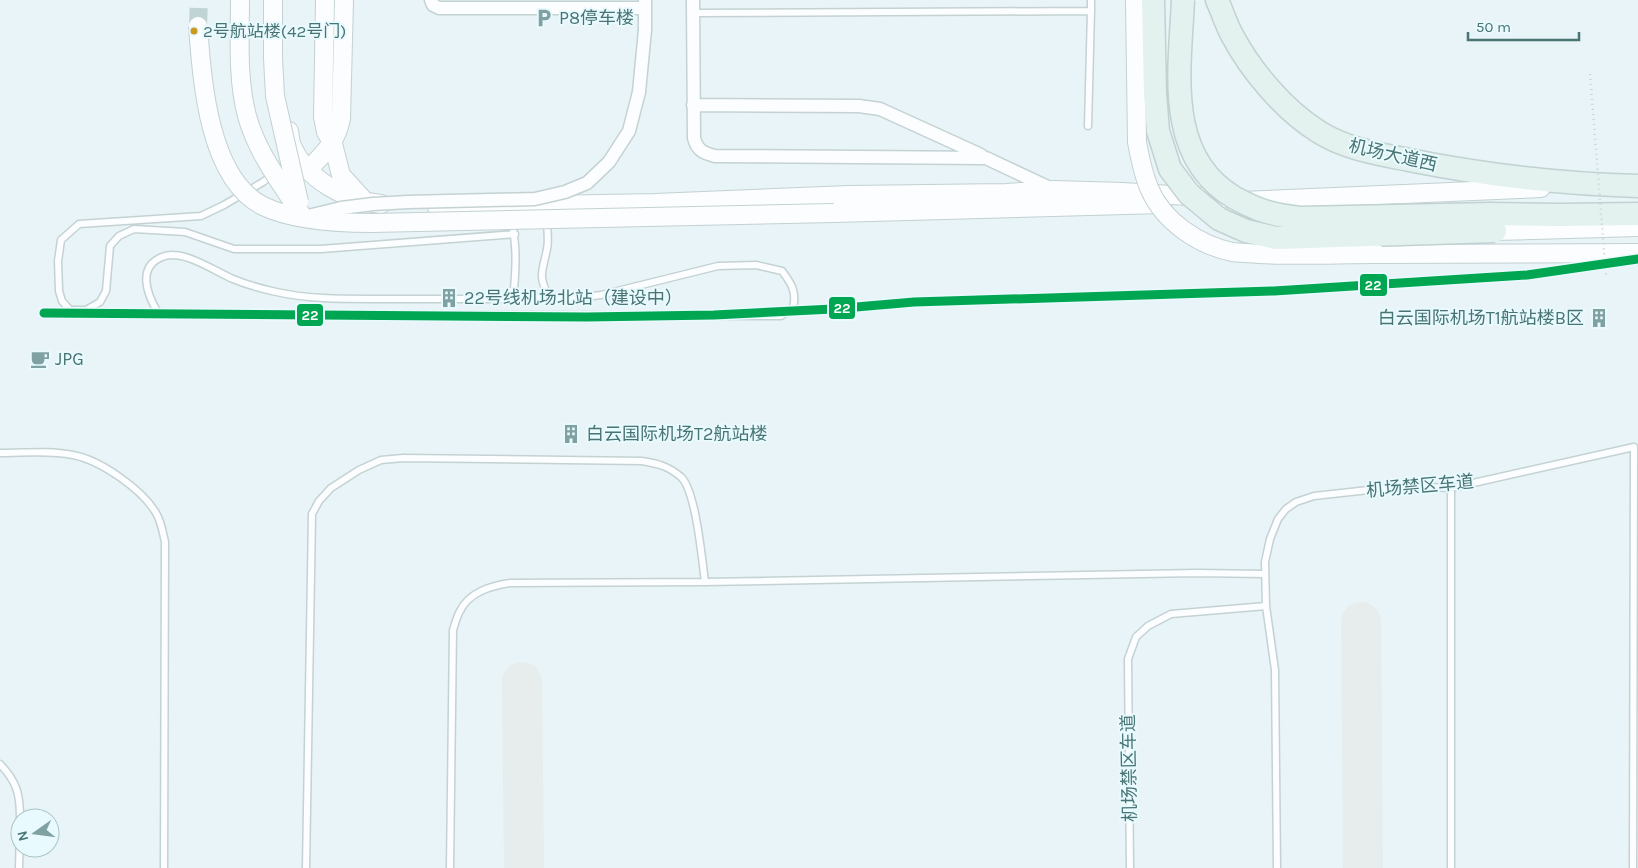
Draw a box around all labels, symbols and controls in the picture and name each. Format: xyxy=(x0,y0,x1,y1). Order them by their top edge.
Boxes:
parking icon: P8停车楼 xyxy=(533,7,555,29)
place label: P8停车楼 xyxy=(559,7,634,29)
scale bar xyxy=(1468,10,1579,42)
text: 50 m xyxy=(1476,18,1511,36)
place label: 2号航站楼(42号门) xyxy=(203,21,346,41)
marker: 2号航站楼(42号门) xyxy=(189,26,199,36)
street label: 机场大道西 xyxy=(1347,134,1439,176)
line badge: 22 xyxy=(1359,273,1388,297)
text: 22 xyxy=(1365,277,1381,294)
building icon: 22号线机场北站（建设中） xyxy=(438,287,460,309)
place label: 22号线机场北站（建设中） xyxy=(464,287,683,309)
line badge: 22 xyxy=(828,296,856,320)
text: 22 xyxy=(834,300,850,317)
line badge: 22 xyxy=(296,303,324,327)
text: 22 xyxy=(302,307,318,324)
place label: 白云国际机场T1航站楼B区 xyxy=(1378,307,1584,329)
building icon: 白云国际机场T1航站楼B区 xyxy=(1588,307,1610,329)
cafe icon: JPG xyxy=(29,348,51,370)
place label: JPG xyxy=(55,348,84,370)
building icon: 白云国际机场T2航站楼 xyxy=(560,423,582,445)
place label: 白云国际机场T2航站楼 xyxy=(586,423,767,445)
street label: 机场禁区车道 xyxy=(1365,470,1475,502)
street label: 机场禁区车道 xyxy=(1117,714,1141,822)
north arrow xyxy=(10,808,60,858)
text: N xyxy=(13,829,32,843)

